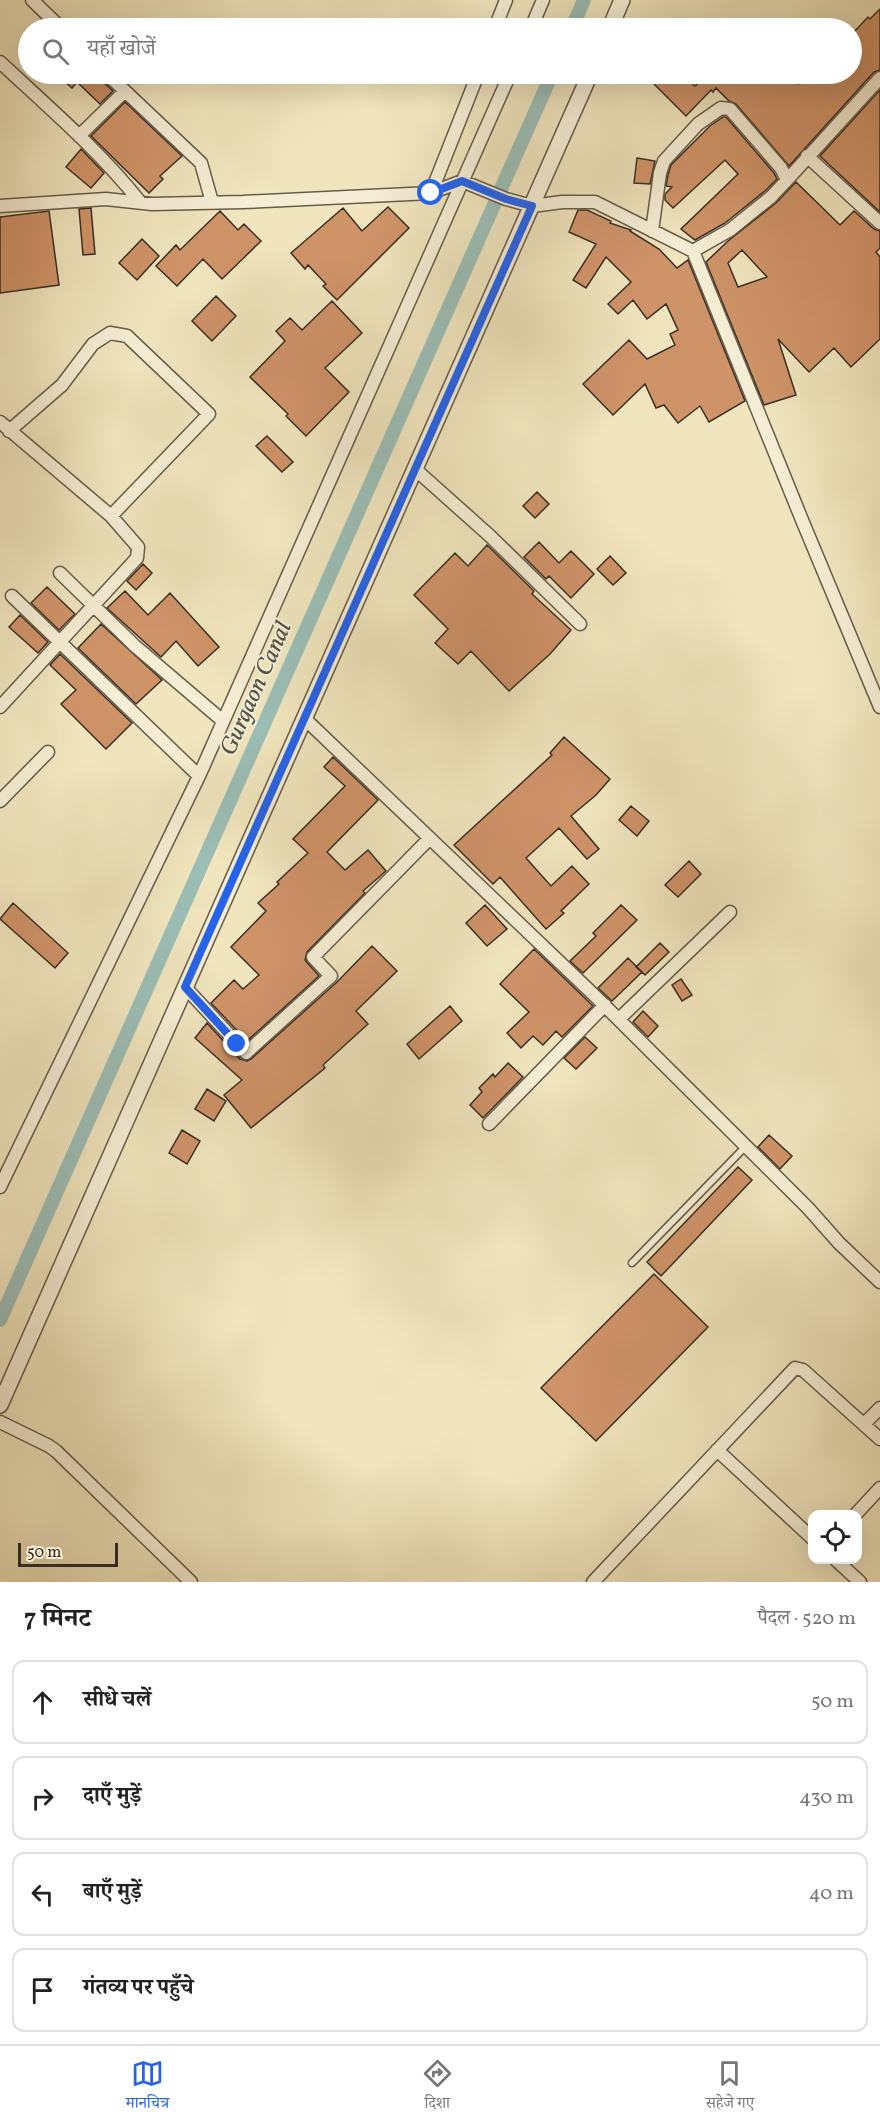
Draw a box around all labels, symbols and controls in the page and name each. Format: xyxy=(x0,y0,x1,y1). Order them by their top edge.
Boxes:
search box xyxy=(18,18,862,84)
text: यहाँ खोजें xyxy=(87,34,156,65)
icon: search xyxy=(39,35,72,68)
route start xyxy=(417,179,443,205)
water label: Gurgaon Canal xyxy=(212,617,301,761)
route end xyxy=(223,1030,249,1056)
map controls xyxy=(808,1510,862,1564)
button: locate xyxy=(808,1510,862,1564)
scale bar xyxy=(18,1540,118,1568)
text: 50 m xyxy=(27,1542,61,1564)
text: 7 मिनट xyxy=(24,1601,91,1637)
text: पैदल · 520 m xyxy=(758,1605,856,1633)
text: सीधे चलें xyxy=(83,1685,151,1716)
icon: ahead xyxy=(26,1686,59,1719)
text: 50 m xyxy=(811,1688,854,1716)
text: दाएँ मुड़ें xyxy=(83,1781,141,1812)
icon: right xyxy=(26,1782,59,1815)
text: 430 m xyxy=(799,1784,854,1812)
text: बाएँ मुड़ें xyxy=(83,1877,142,1908)
icon: left xyxy=(26,1878,59,1911)
text: 40 m xyxy=(809,1880,854,1908)
text: गंतव्य पर पहुँचे xyxy=(83,1973,194,2004)
icon: arrive xyxy=(26,1974,59,2007)
tab: मानचित्र xyxy=(126,2057,169,2118)
tab: दिशा xyxy=(421,2057,454,2118)
tab: सहेजे गए xyxy=(705,2057,754,2118)

